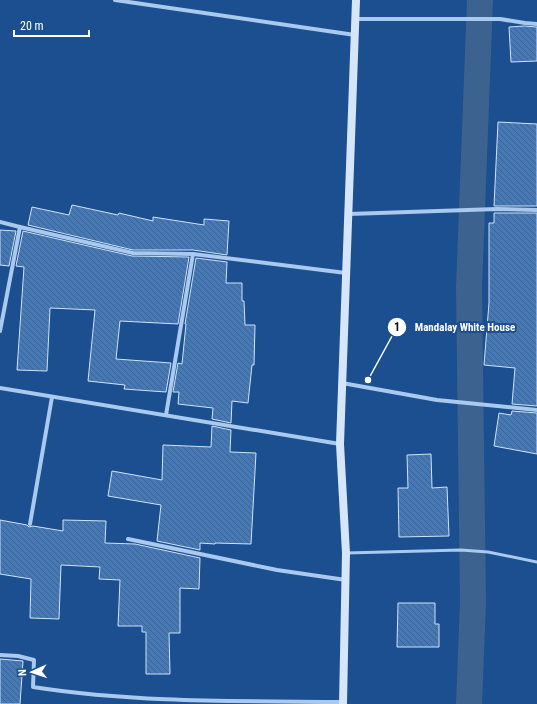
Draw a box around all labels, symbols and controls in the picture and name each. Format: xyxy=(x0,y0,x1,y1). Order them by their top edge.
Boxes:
scale bar xyxy=(14,12,89,38)
text: 20 m xyxy=(20,19,44,33)
callout: Mandalay White House xyxy=(387,316,523,339)
text: 1 xyxy=(394,320,400,334)
text: Mandalay White House xyxy=(415,321,515,334)
north arrow xyxy=(12,652,52,692)
text: N xyxy=(16,669,29,676)

